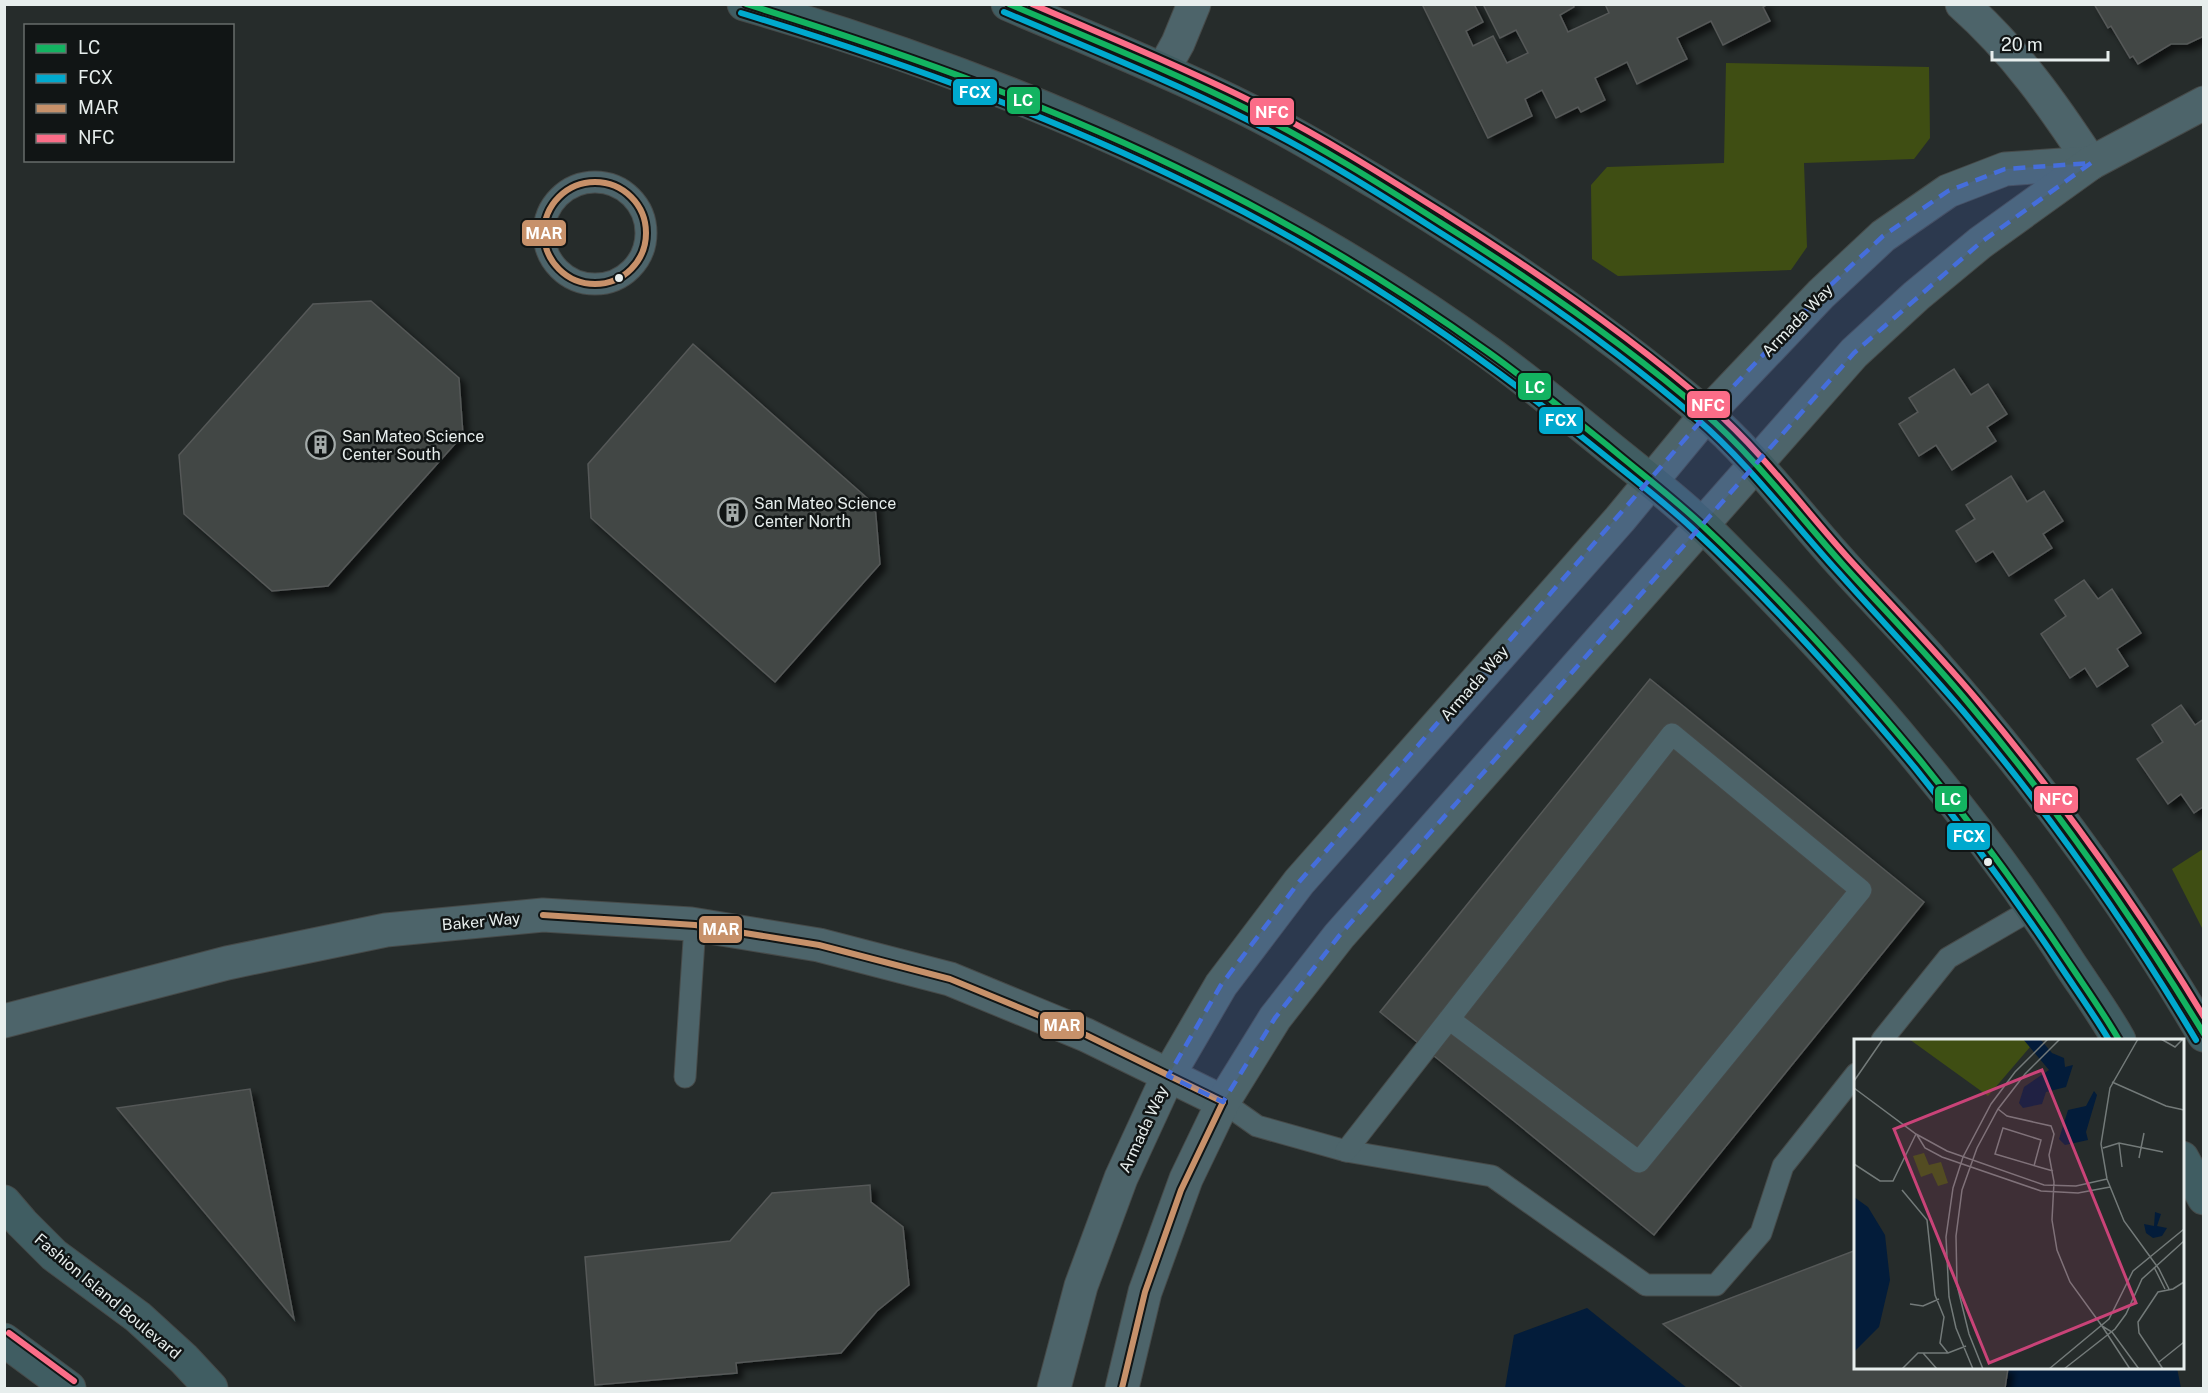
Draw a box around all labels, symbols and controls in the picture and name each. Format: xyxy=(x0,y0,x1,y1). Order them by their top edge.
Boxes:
legend xyxy=(24,24,234,162)
scale bar xyxy=(1992,24,2108,62)
text: 20 m xyxy=(2001,34,2043,55)
text: LC xyxy=(78,37,100,58)
text: FCX xyxy=(78,67,113,88)
line badge: FCX xyxy=(952,78,998,106)
text: FCX xyxy=(959,83,992,102)
line badge: LC xyxy=(1006,86,1041,115)
text: LC xyxy=(1013,91,1033,110)
text: MAR xyxy=(78,97,119,118)
line badge: NFC xyxy=(1249,97,1295,126)
text: NFC xyxy=(1255,103,1289,122)
text: NFC xyxy=(78,127,115,148)
line badge: MAR xyxy=(521,219,567,247)
text: MAR xyxy=(525,224,563,243)
unlabelled marker xyxy=(613,272,625,284)
street label: Armada Way xyxy=(1758,280,1837,361)
line badge: LC xyxy=(1517,372,1552,401)
text: LC xyxy=(1525,378,1545,397)
line badge: NFC xyxy=(1686,390,1731,419)
text: NFC xyxy=(1691,396,1725,415)
line badge: FCX xyxy=(1538,406,1584,435)
text: FCX xyxy=(1545,411,1578,430)
place label: San Mateo Science Center South xyxy=(342,427,484,464)
building icon: San Mateo Science Center South xyxy=(305,429,337,461)
place label: San Mateo Science Center North xyxy=(754,494,896,531)
building icon: San Mateo Science Center North xyxy=(717,496,749,528)
street label: Armada Way xyxy=(1436,641,1513,725)
line badge: LC xyxy=(1934,785,1968,813)
line badge: NFC xyxy=(2033,785,2079,814)
text: LC xyxy=(1941,790,1961,809)
text: NFC xyxy=(2039,790,2073,809)
line badge: FCX xyxy=(1946,822,1991,851)
text: FCX xyxy=(1953,827,1986,846)
unlabelled marker xyxy=(1982,856,1994,868)
street label: Baker Way xyxy=(441,909,522,934)
line badge: MAR xyxy=(698,915,743,944)
text: MAR xyxy=(702,920,740,939)
line badge: MAR xyxy=(1039,1011,1085,1040)
text: MAR xyxy=(1043,1016,1081,1035)
inset map xyxy=(1854,1039,2184,1369)
street label: Armada Way xyxy=(1115,1082,1172,1176)
street label: Fashion Island Boulevard xyxy=(31,1230,185,1363)

